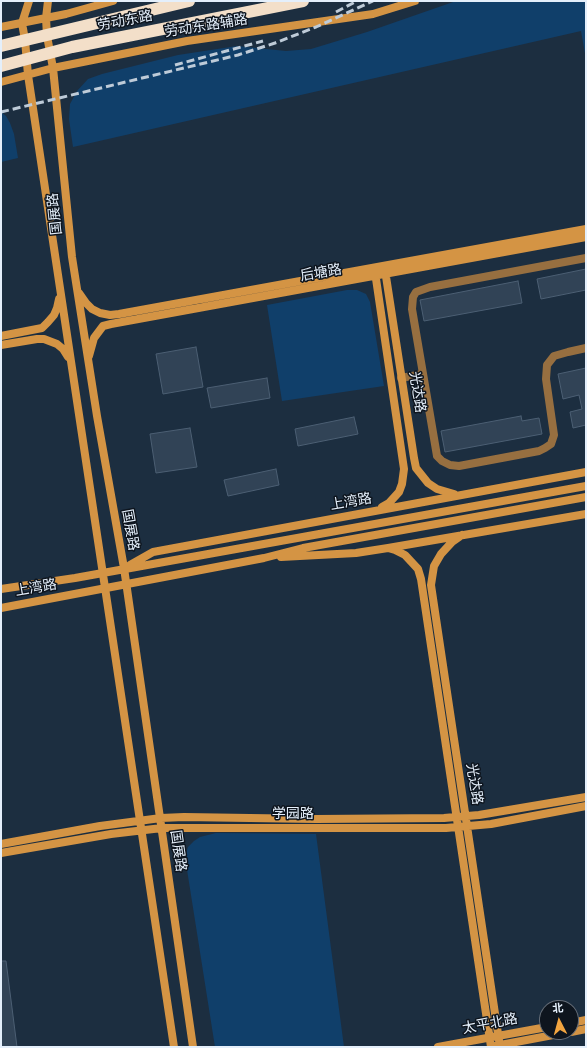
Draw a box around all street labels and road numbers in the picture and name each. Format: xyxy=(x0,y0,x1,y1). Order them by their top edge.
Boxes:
street label: 劳动东路 xyxy=(96,7,154,35)
street label: 劳动东路辅路 xyxy=(163,11,249,41)
street label: 国展路 xyxy=(44,192,66,236)
street label: 后塘路 xyxy=(299,261,343,285)
street label: 光达路 xyxy=(405,370,429,414)
street label: 上湾路 xyxy=(329,490,373,514)
street label: 国展路 xyxy=(118,508,142,552)
street label: 上湾路 xyxy=(14,576,58,600)
street label: 光达路 xyxy=(462,762,486,806)
street label: 学园路 xyxy=(272,806,314,822)
street label: 国展路 xyxy=(167,829,189,873)
street label: 太平北路 xyxy=(461,1010,519,1038)

